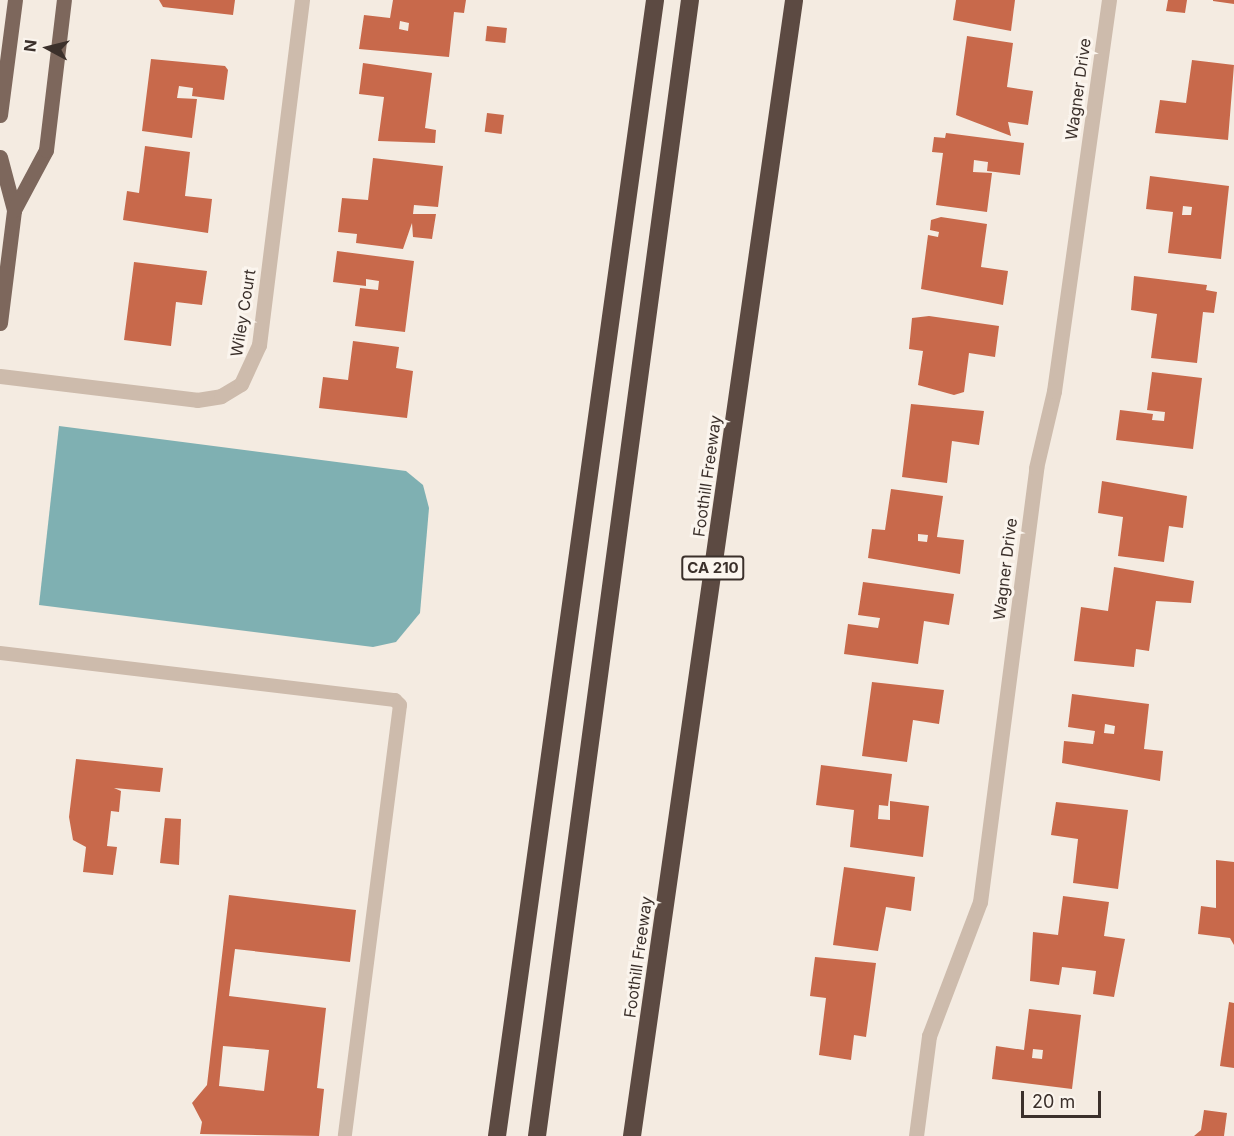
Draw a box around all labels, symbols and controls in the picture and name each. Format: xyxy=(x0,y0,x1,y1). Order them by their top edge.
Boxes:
north arrow xyxy=(18,18,78,78)
street label: Wagner Drive xyxy=(1061,37,1095,141)
text: N xyxy=(19,39,41,53)
street label: Wiley Court xyxy=(227,268,259,358)
street label: Foothill Freeway xyxy=(689,414,725,538)
street label: Wagner Drive xyxy=(989,517,1021,621)
road number: CA 210 xyxy=(680,556,746,580)
street label: Foothill Freeway xyxy=(620,895,656,1019)
scale bar xyxy=(1024,1079,1104,1117)
text: 20 m xyxy=(1032,1091,1075,1112)

